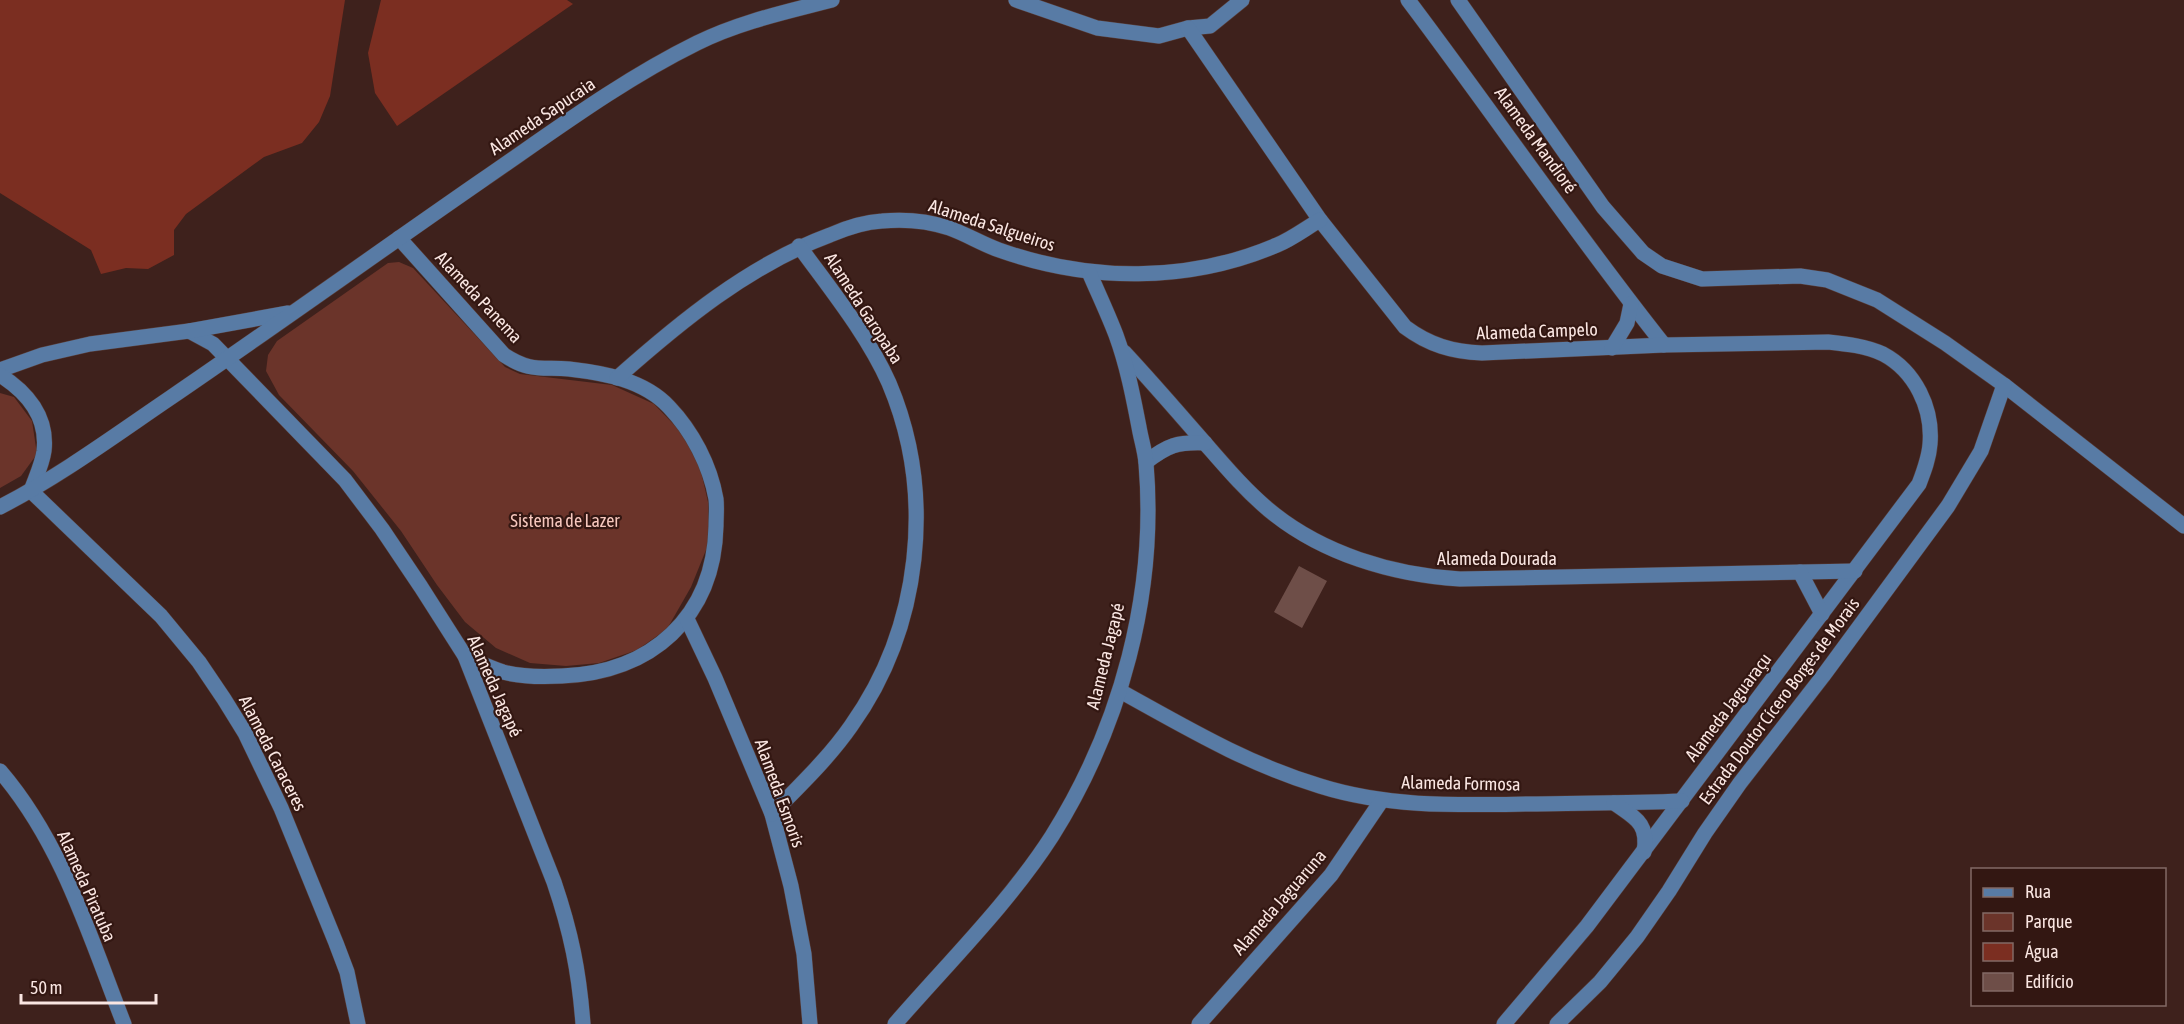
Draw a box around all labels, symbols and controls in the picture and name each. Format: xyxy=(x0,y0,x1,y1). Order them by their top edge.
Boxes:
street label: Alameda Sapucaia xyxy=(485,73,599,159)
street label: Alameda Mandioré xyxy=(1490,83,1582,197)
street label: Alameda Salgueiros xyxy=(926,195,1058,255)
street label: Alameda Panema xyxy=(431,247,527,347)
street label: Alameda Garopaba xyxy=(820,249,908,367)
street label: Alameda Campelo xyxy=(1476,318,1598,344)
park label: Sistema de Lazer xyxy=(510,510,620,531)
street label: Alameda Dourada xyxy=(1437,548,1557,569)
street label: Estrada Doutor Cícero Borges de Morais xyxy=(1694,594,1864,808)
street label: Alameda Jagapé xyxy=(1082,601,1128,711)
street label: Alameda Jagapé xyxy=(463,632,527,740)
street label: Alameda Jaguaraçu xyxy=(1681,649,1775,765)
street label: Alameda Caraceres xyxy=(235,692,311,814)
street label: Alameda Esmoris xyxy=(751,736,809,850)
street label: Alameda Formosa xyxy=(1401,771,1521,795)
street label: Alameda Piratuba xyxy=(53,827,121,945)
street label: Alameda Jaguaruna xyxy=(1228,845,1330,959)
legend xyxy=(1971,868,2166,1006)
text: Rua xyxy=(2025,881,2051,902)
text: Parque xyxy=(2025,911,2073,932)
text: Água xyxy=(2025,941,2059,962)
scale bar xyxy=(21,967,156,1005)
text: Edifício xyxy=(2025,971,2074,992)
text: 50 m xyxy=(30,977,62,998)

